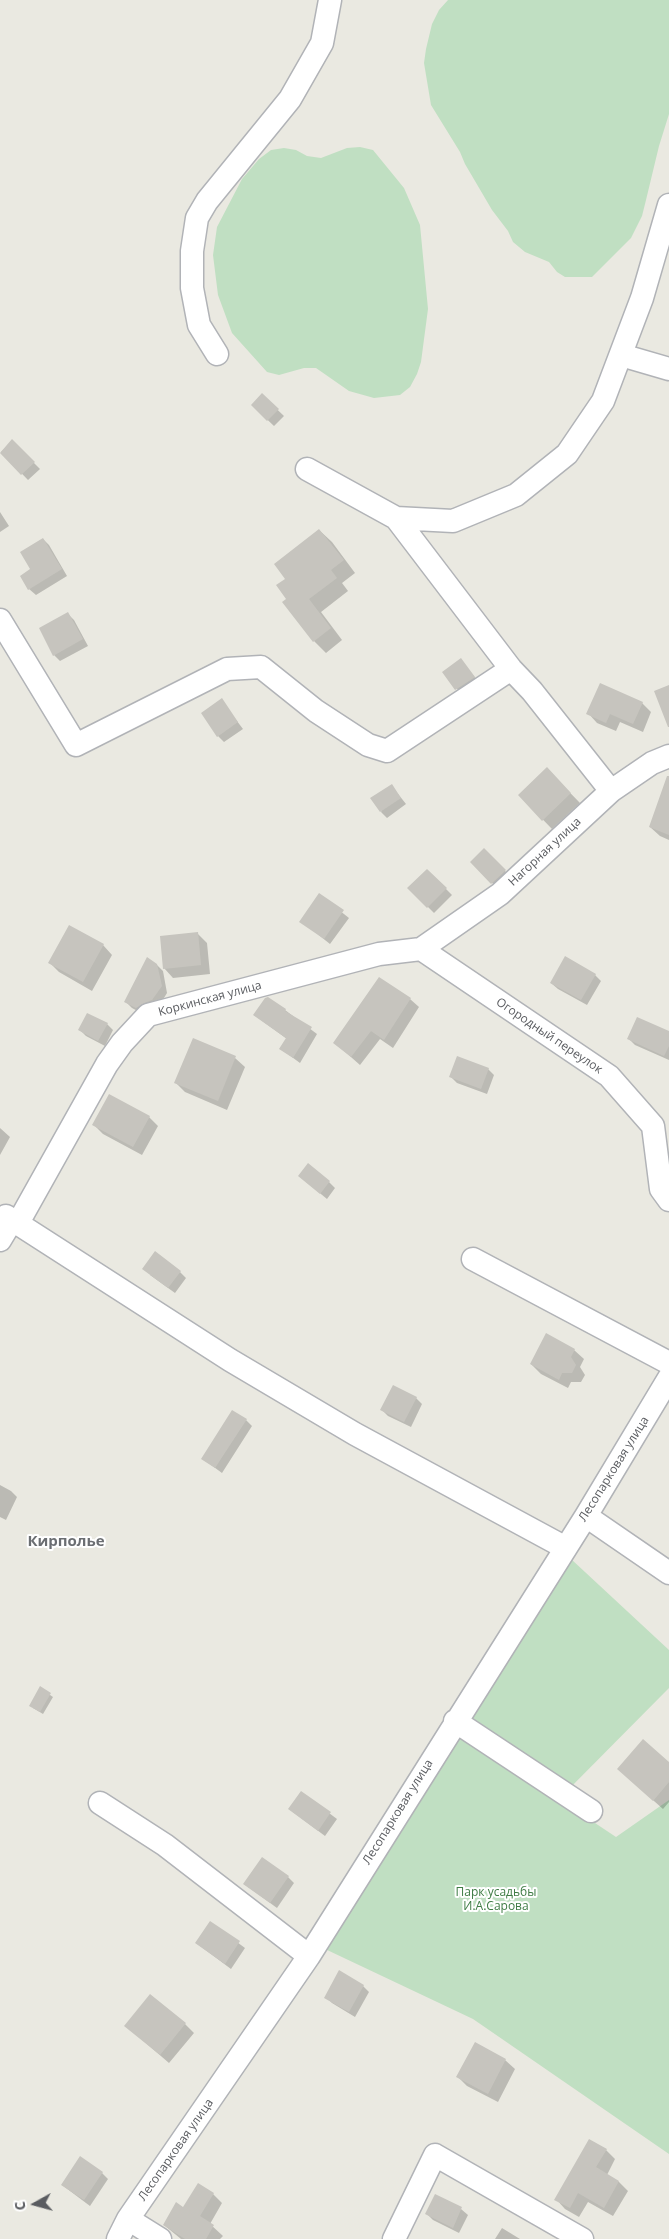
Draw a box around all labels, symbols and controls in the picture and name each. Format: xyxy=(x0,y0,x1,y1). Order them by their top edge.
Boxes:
street label: Нагорная улица xyxy=(506,815,584,889)
street label: Коркинская улица xyxy=(157,978,263,1020)
street label: Огородный переулок xyxy=(493,995,605,1077)
street label: Лесопарковая улица xyxy=(576,1414,652,1524)
district label: Кирполье xyxy=(27,1533,105,1551)
street label: Лесопарковая улица xyxy=(360,1757,436,1867)
park label: Парк усадьбы И.А.Сарова xyxy=(456,1886,536,1914)
street label: Лесопарковая улица xyxy=(135,2096,217,2204)
north arrow xyxy=(10,2179,60,2229)
text: С xyxy=(10,2200,30,2211)

